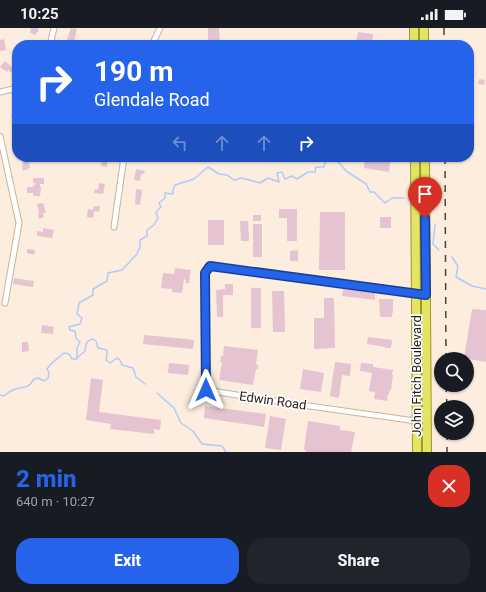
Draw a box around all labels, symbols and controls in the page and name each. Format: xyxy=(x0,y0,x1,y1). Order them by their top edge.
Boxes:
text: 10:25 xyxy=(20,5,59,23)
text: 190 m xyxy=(94,55,173,88)
icon: right xyxy=(28,56,80,108)
text: Glendale Road xyxy=(94,89,210,110)
icon: left xyxy=(169,132,191,154)
icon: ahead xyxy=(211,132,233,154)
icon: ahead xyxy=(253,132,275,154)
icon: right xyxy=(295,132,317,154)
pin xyxy=(408,177,442,218)
icon: arrive xyxy=(414,183,436,205)
street label: John Fitch Boulevard xyxy=(409,315,424,437)
map controls xyxy=(434,352,474,440)
button: search xyxy=(434,352,474,392)
position arrow xyxy=(185,369,227,411)
street label: Edwin Road xyxy=(238,388,308,413)
button: layers xyxy=(434,400,474,440)
text: 2 min xyxy=(16,465,77,493)
button: close xyxy=(428,465,470,507)
text: 640 m · 10:27 xyxy=(16,494,95,509)
button: Exit xyxy=(16,538,239,584)
button: Share xyxy=(247,538,470,584)

